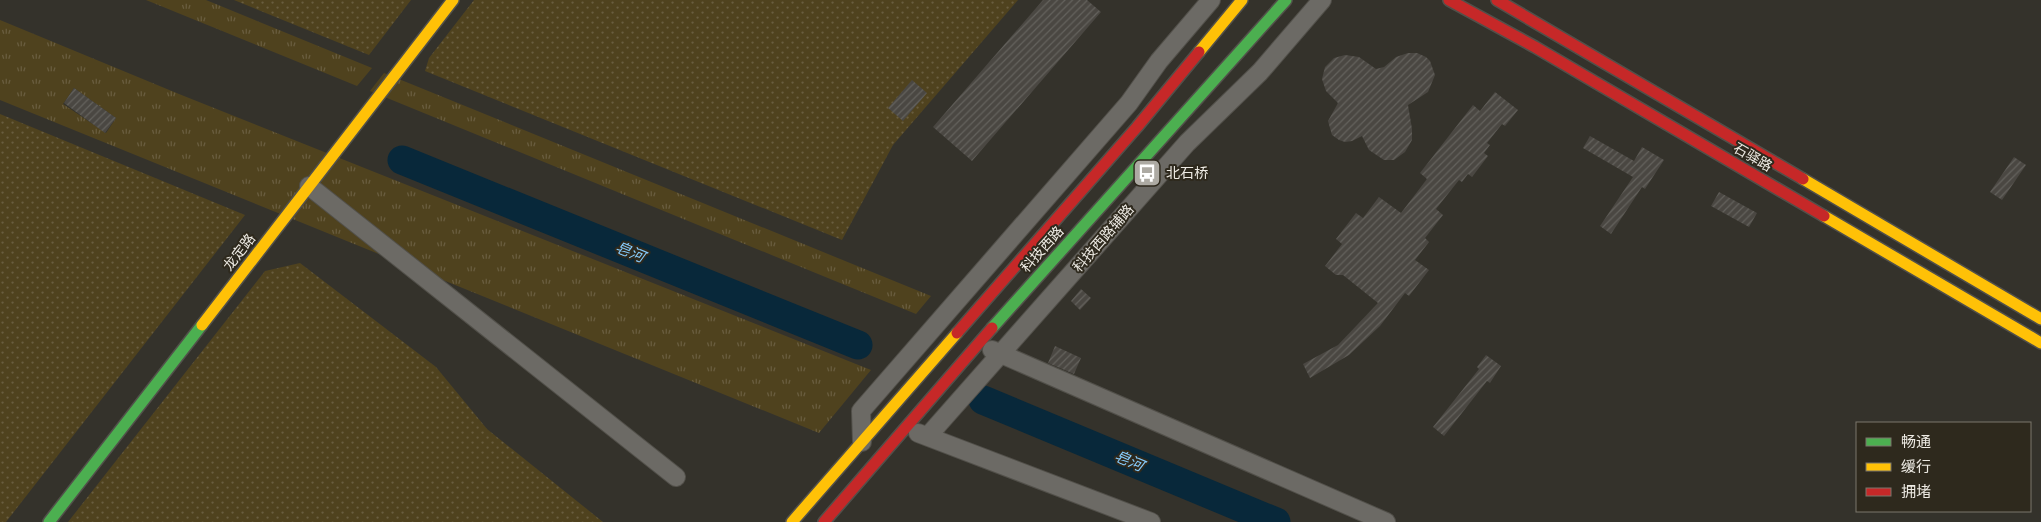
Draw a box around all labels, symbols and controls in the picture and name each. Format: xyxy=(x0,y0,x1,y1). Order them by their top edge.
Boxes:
street label: 石驿路 xyxy=(1731,139,1776,174)
bus stop icon: 北石桥 xyxy=(1132,158,1162,188)
place label: 北石桥 xyxy=(1166,164,1208,181)
street label: 科技西路辅路 xyxy=(1069,200,1137,275)
street label: 科技西路 xyxy=(1017,222,1067,275)
street label: 龙定路 xyxy=(219,230,258,273)
water label: 皂河 xyxy=(613,237,650,266)
legend xyxy=(1856,422,2031,512)
text: 畅通 xyxy=(1901,432,1931,450)
water label: 皂河 xyxy=(1112,446,1149,475)
text: 缓行 xyxy=(1901,457,1931,475)
text: 拥堵 xyxy=(1901,482,1931,500)

